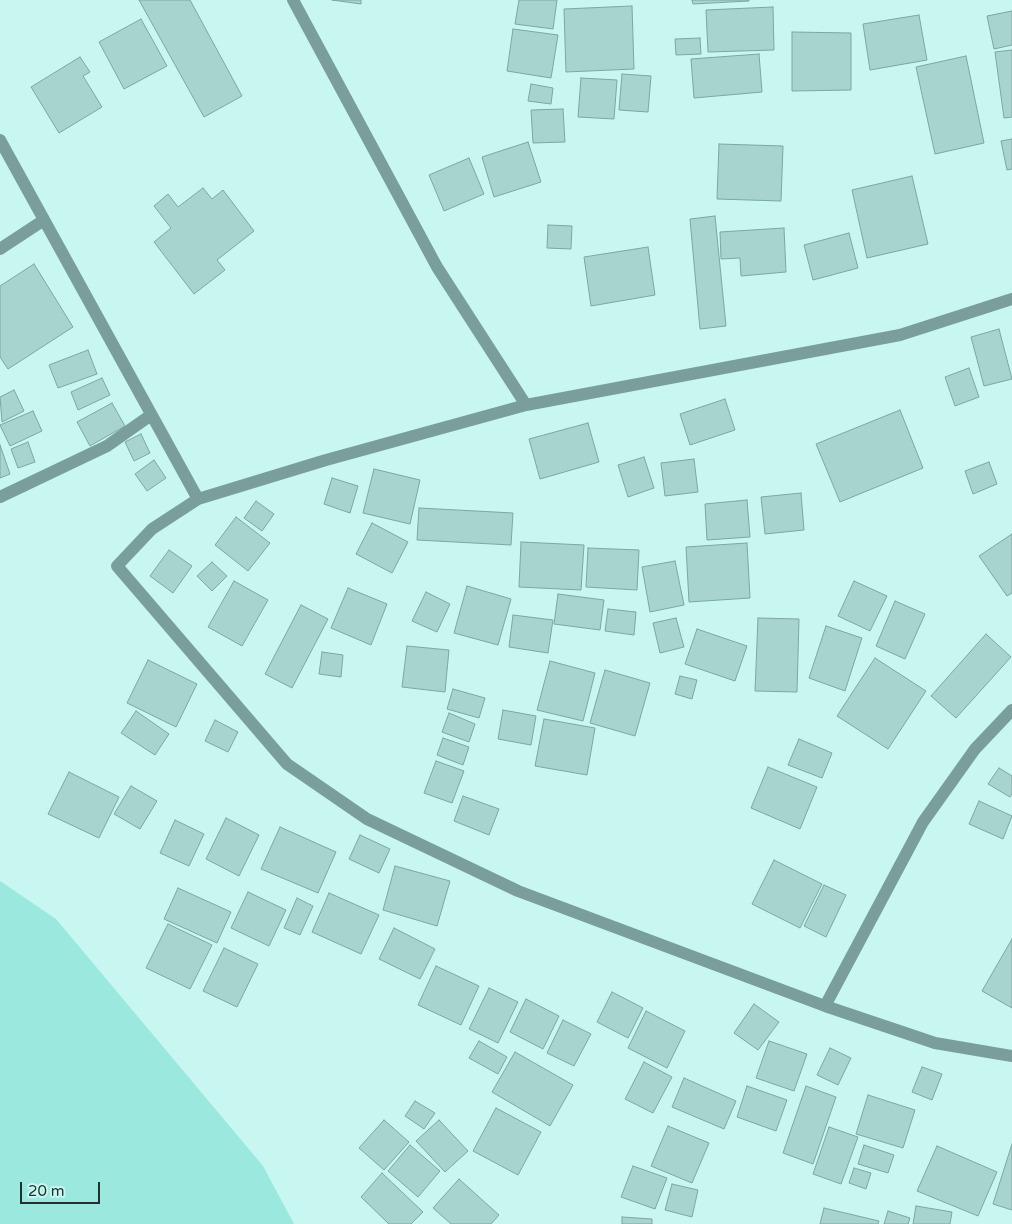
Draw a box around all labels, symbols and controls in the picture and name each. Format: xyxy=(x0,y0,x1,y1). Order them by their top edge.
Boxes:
scale bar xyxy=(22,1172,102,1204)
text: 20 m xyxy=(28,1182,65,1200)

